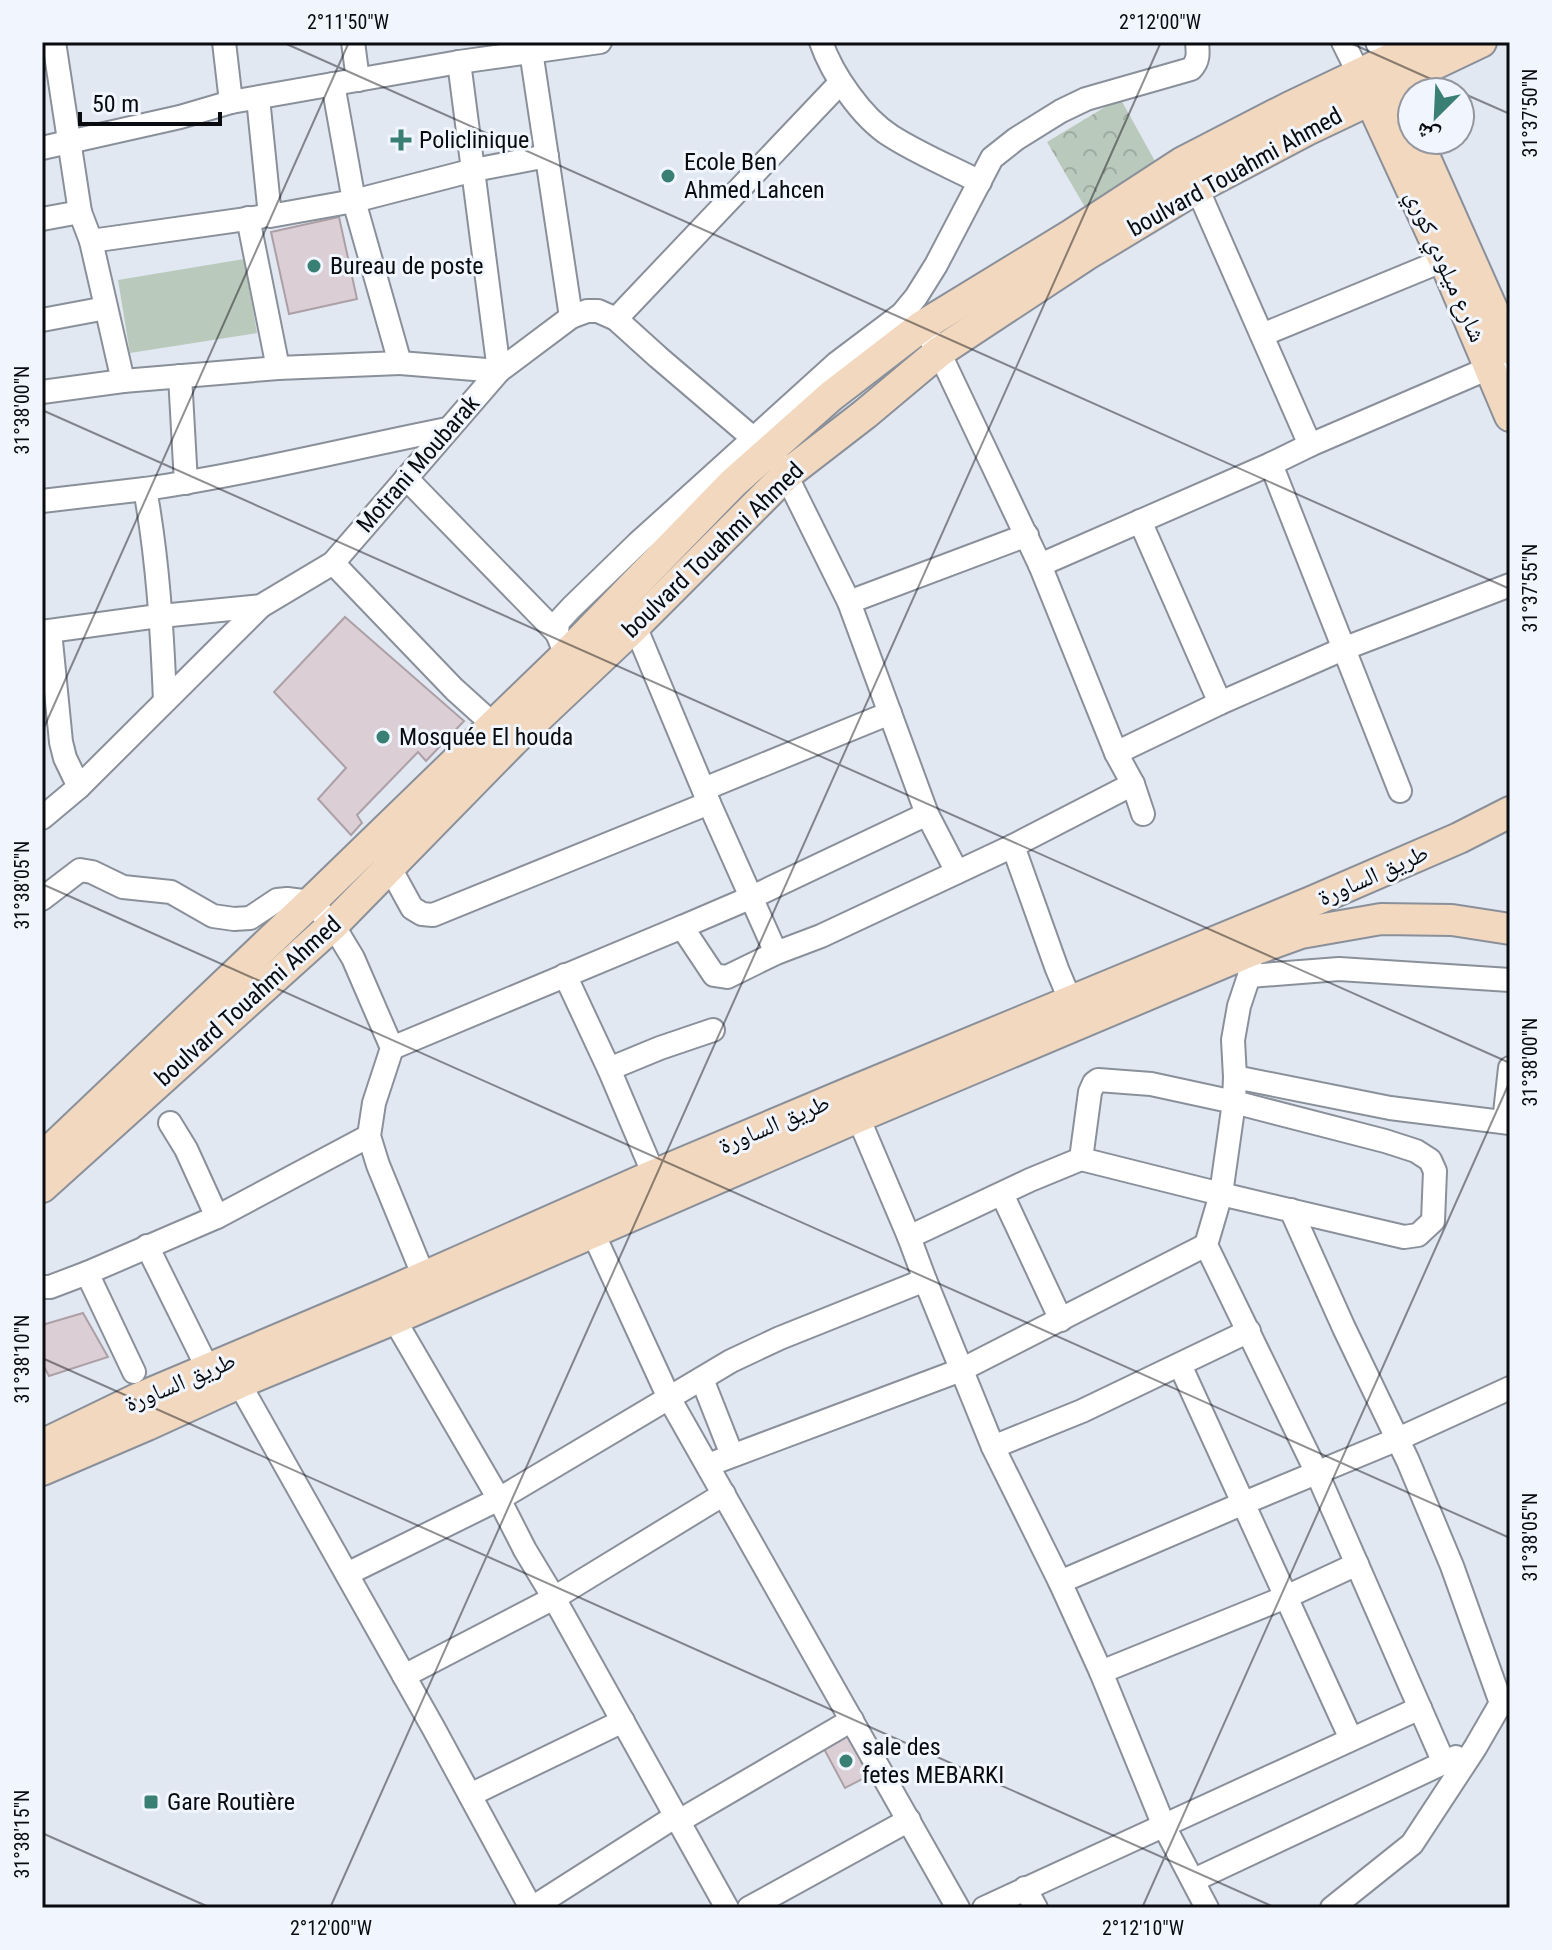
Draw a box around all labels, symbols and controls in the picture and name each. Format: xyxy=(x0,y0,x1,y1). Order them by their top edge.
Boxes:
text: 2°11'50"W xyxy=(307,10,389,34)
text: 2°12'00"W xyxy=(1119,10,1201,34)
text: 31°37'50"N xyxy=(1518,68,1542,158)
scale bar xyxy=(80,76,220,126)
north arrow xyxy=(1396,76,1476,156)
text: 50 m xyxy=(92,90,139,118)
street label: boulvard Touahmi Ahmed xyxy=(1123,101,1347,243)
text: ش xyxy=(1412,117,1444,150)
place label: Policlinique xyxy=(419,126,529,154)
marker: Policlinique xyxy=(390,129,412,151)
place label: Ecole Ben Ahmed Lahcen xyxy=(684,148,825,204)
marker: Ecole Ben Ahmed Lahcen xyxy=(659,167,677,185)
street label: شارع ميلودي كوري xyxy=(1395,186,1492,348)
place label: Bureau de poste xyxy=(330,252,484,280)
marker: Bureau de poste xyxy=(305,257,323,275)
text: 31°38'00"N xyxy=(10,365,34,455)
street label: Motrani Moubarak xyxy=(351,390,485,538)
street label: boulvard Touahmi Ahmed xyxy=(617,456,809,644)
text: 31°37'55"N xyxy=(1518,543,1542,633)
place label: Mosquée El houda xyxy=(399,723,573,751)
marker: Mosquée El houda xyxy=(374,728,392,746)
street label: طريق الساورة xyxy=(1314,838,1432,912)
text: 31°38'05"N xyxy=(10,840,34,930)
street label: boulvard Touahmi Ahmed xyxy=(149,910,347,1092)
text: 31°38'00"N xyxy=(1518,1017,1542,1107)
street label: طريق الساورة xyxy=(714,1088,834,1160)
text: 31°38'10"N xyxy=(10,1314,34,1404)
street label: طريق الساورة xyxy=(120,1346,240,1418)
text: 31°38'05"N xyxy=(1518,1492,1542,1582)
place label: sale des fetes MEBARKI xyxy=(862,1733,1004,1789)
marker: sale des fetes MEBARKI xyxy=(837,1752,855,1770)
place label: Gare Routière xyxy=(167,1788,295,1816)
text: 31°38'15"N xyxy=(10,1789,34,1879)
marker: Gare Routière xyxy=(142,1793,160,1811)
text: 2°12'00"W xyxy=(290,1916,372,1940)
text: 2°12'10"W xyxy=(1102,1916,1184,1940)

